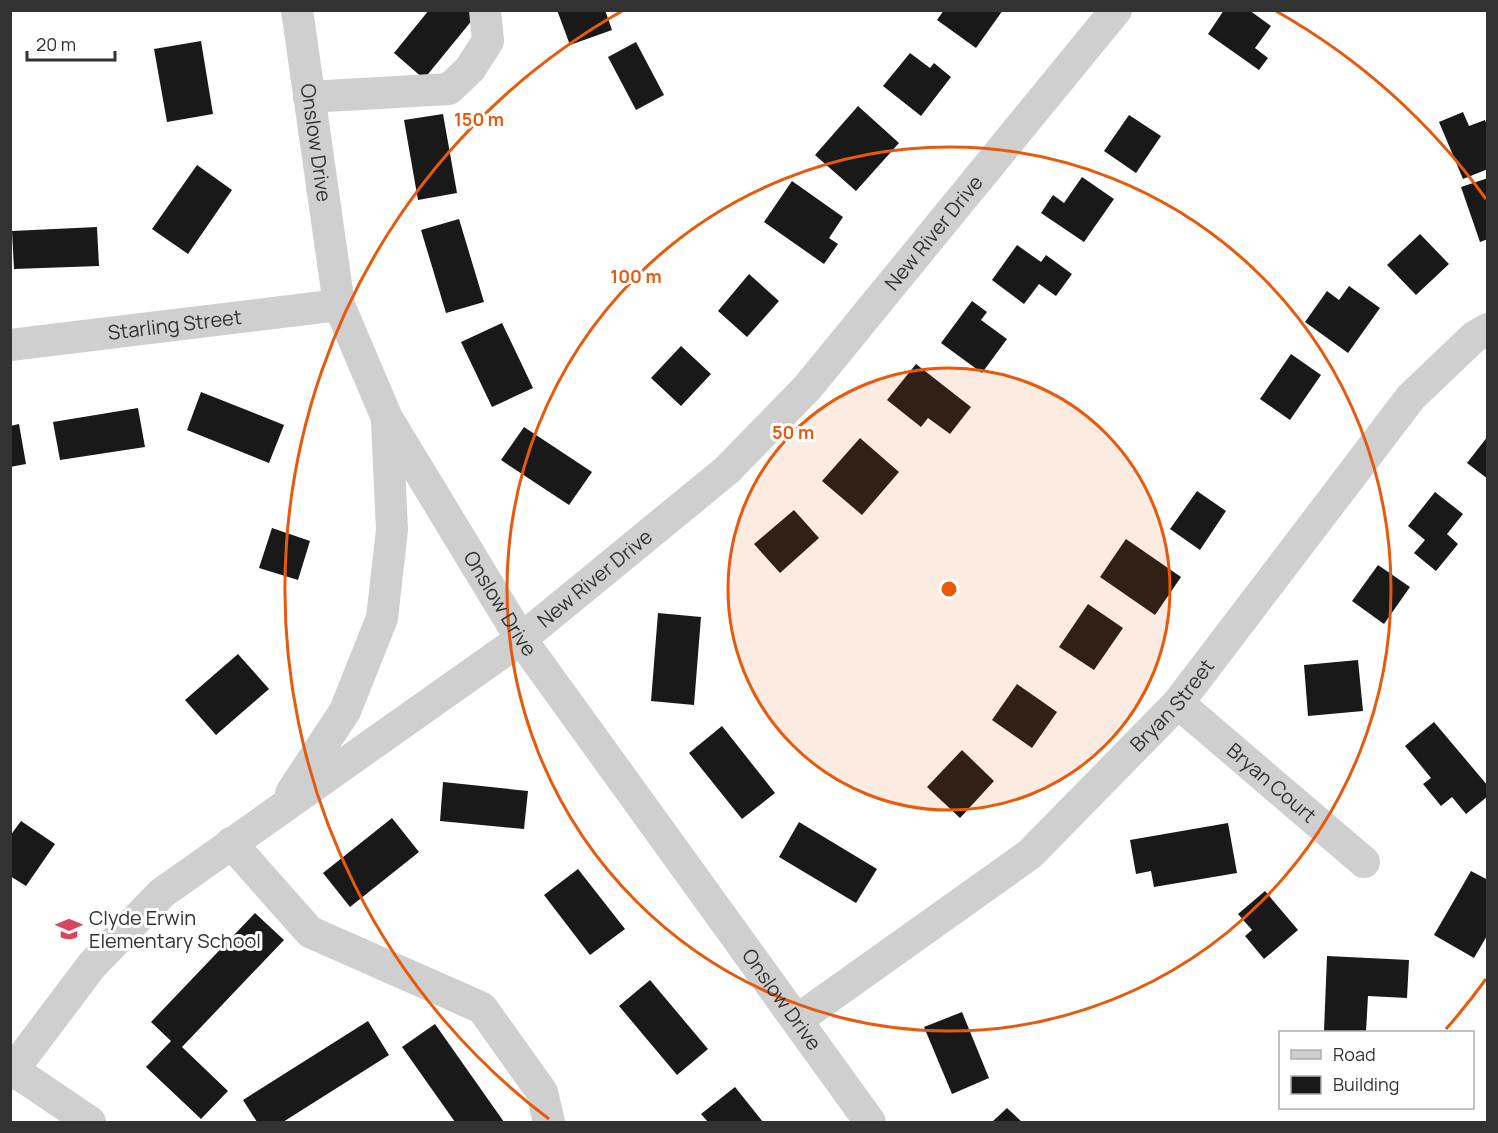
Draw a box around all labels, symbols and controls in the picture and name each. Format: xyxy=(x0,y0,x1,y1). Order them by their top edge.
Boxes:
scale bar xyxy=(27,24,116,62)
text: 20 m xyxy=(36,32,76,56)
street label: Onslow Drive xyxy=(295,82,338,203)
text: 150 m xyxy=(454,107,504,131)
street label: New River Drive xyxy=(878,169,989,296)
text: 100 m xyxy=(610,264,662,288)
street label: Starling Street xyxy=(106,303,243,346)
text: 50 m xyxy=(772,420,814,444)
street label: New River Drive xyxy=(531,523,658,633)
street label: Onslow Drive xyxy=(458,546,543,662)
centre of rings xyxy=(939,579,959,599)
street label: Bryan Street xyxy=(1124,653,1220,757)
street label: Bryan Court xyxy=(1221,737,1322,828)
place label: Clyde Erwin Elementary School xyxy=(89,904,261,954)
school or university icon: Clyde Erwin Elementary School xyxy=(54,914,84,944)
street label: Onslow Drive xyxy=(736,943,828,1055)
legend xyxy=(1279,1031,1474,1109)
text: Road xyxy=(1333,1042,1376,1066)
text: Building xyxy=(1333,1072,1399,1096)

